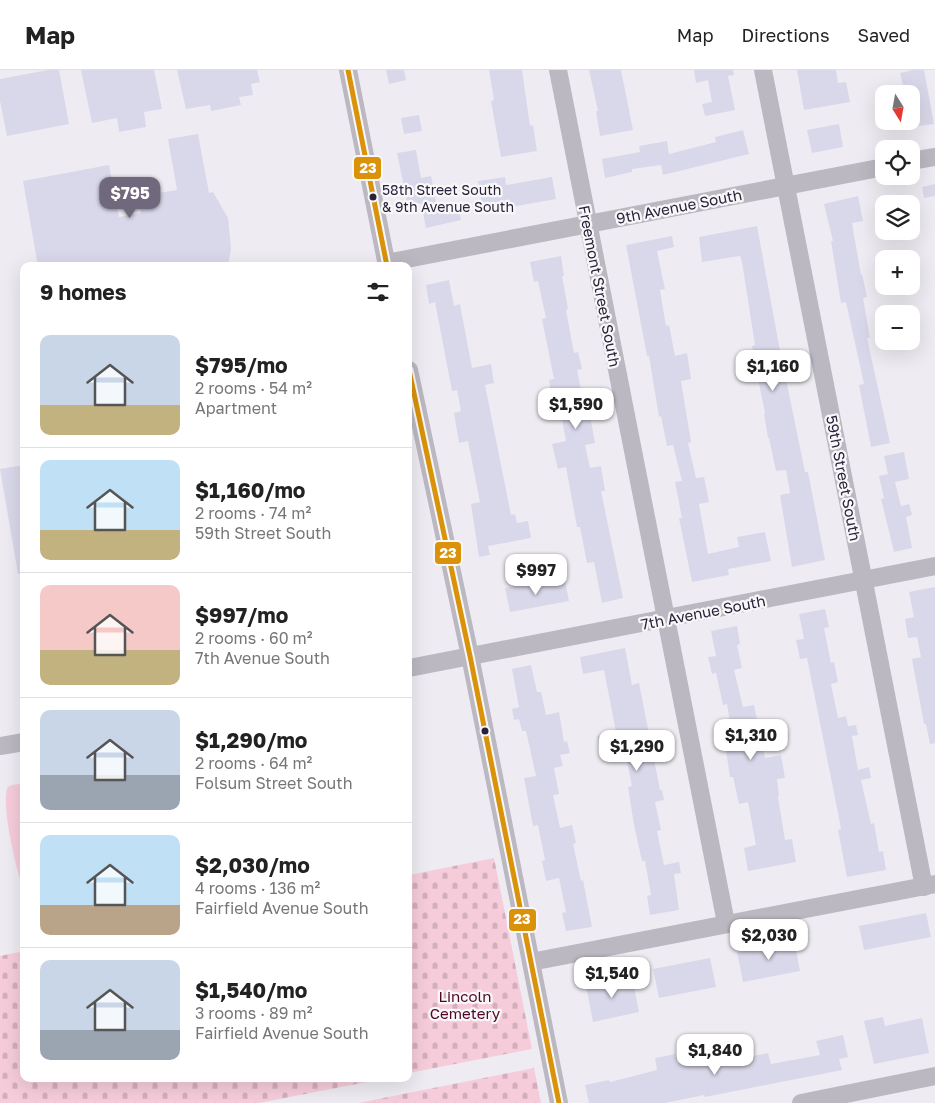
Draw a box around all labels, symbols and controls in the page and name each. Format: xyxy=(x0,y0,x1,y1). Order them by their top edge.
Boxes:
text: Map xyxy=(25,20,75,49)
text: Map xyxy=(677,24,713,46)
text: Directions xyxy=(741,24,829,46)
text: Saved xyxy=(857,24,910,46)
north arrow xyxy=(875,85,920,130)
map controls xyxy=(875,85,920,350)
button: locate xyxy=(875,140,920,185)
line badge: 23 xyxy=(353,156,382,180)
text: 23 xyxy=(359,159,377,176)
pin: $795 xyxy=(100,176,160,219)
place label: 58th Street South & 9th Avenue South xyxy=(382,181,514,215)
text: $795 xyxy=(110,183,150,203)
street label: 9th Avenue South xyxy=(615,185,743,227)
marker: 58th Street South & 9th Avenue South xyxy=(368,192,378,202)
button: layers xyxy=(875,195,920,240)
street label: Freemont Street South xyxy=(576,204,624,368)
button: + xyxy=(875,250,920,295)
icon: filters xyxy=(364,278,392,306)
text: 9 homes xyxy=(40,279,126,305)
button: − xyxy=(875,305,920,350)
pin: $1,160 xyxy=(732,350,814,392)
text: $795/mo xyxy=(195,352,288,378)
icon: home xyxy=(80,355,140,415)
text: $1,160 xyxy=(747,356,799,376)
text: 2 rooms · 54 m² xyxy=(195,378,312,398)
pin: $1,590 xyxy=(535,388,617,430)
text: $1,590 xyxy=(549,394,603,414)
text: Apartment xyxy=(195,398,277,418)
street label: 59th Street South xyxy=(823,414,865,542)
text: $1,160/mo xyxy=(195,477,305,503)
icon: home xyxy=(80,480,140,540)
text: 2 rooms · 74 m² xyxy=(195,503,311,523)
text: 59th Street South xyxy=(195,523,331,543)
line badge: 23 xyxy=(434,541,462,565)
text: 23 xyxy=(439,544,457,561)
pin: $997 xyxy=(506,554,566,596)
text: $997 xyxy=(516,560,556,580)
street label: 7th Avenue South xyxy=(639,591,767,633)
text: $997/mo xyxy=(195,602,288,628)
icon: home xyxy=(80,605,140,665)
text: 2 rooms · 60 m² xyxy=(195,628,313,648)
text: 7th Avenue South xyxy=(195,648,330,668)
pin: $1,310 xyxy=(710,718,792,761)
text: $1,310 xyxy=(725,725,777,745)
unlabelled marker xyxy=(480,726,490,736)
text: $1,290/mo xyxy=(195,727,307,753)
icon: home xyxy=(80,730,140,790)
pin: $1,290 xyxy=(596,730,678,772)
text: $1,290 xyxy=(610,736,664,756)
text: 2 rooms · 64 m² xyxy=(195,753,312,773)
text: Folsum Street South xyxy=(195,773,353,793)
text: $2,030/mo xyxy=(195,852,310,878)
icon: home xyxy=(80,855,140,915)
text: 4 rooms · 136 m² xyxy=(195,878,320,898)
text: Fairfield Avenue South xyxy=(195,898,369,918)
line badge: 23 xyxy=(508,908,537,932)
text: 23 xyxy=(513,910,531,927)
pin: $2,030 xyxy=(728,918,810,961)
text: $2,030 xyxy=(741,925,797,945)
pin: $1,540 xyxy=(571,956,653,999)
text: $1,540 xyxy=(585,963,639,983)
text: $1,540/mo xyxy=(195,977,307,1003)
icon: home xyxy=(80,980,140,1040)
park label: Lincoln Cemetery xyxy=(430,987,501,1022)
text: 3 rooms · 89 m² xyxy=(195,1003,312,1023)
text: Fairfield Avenue South xyxy=(195,1023,369,1043)
pin: $1,840 xyxy=(674,1034,756,1076)
text: $1,840 xyxy=(688,1040,742,1060)

